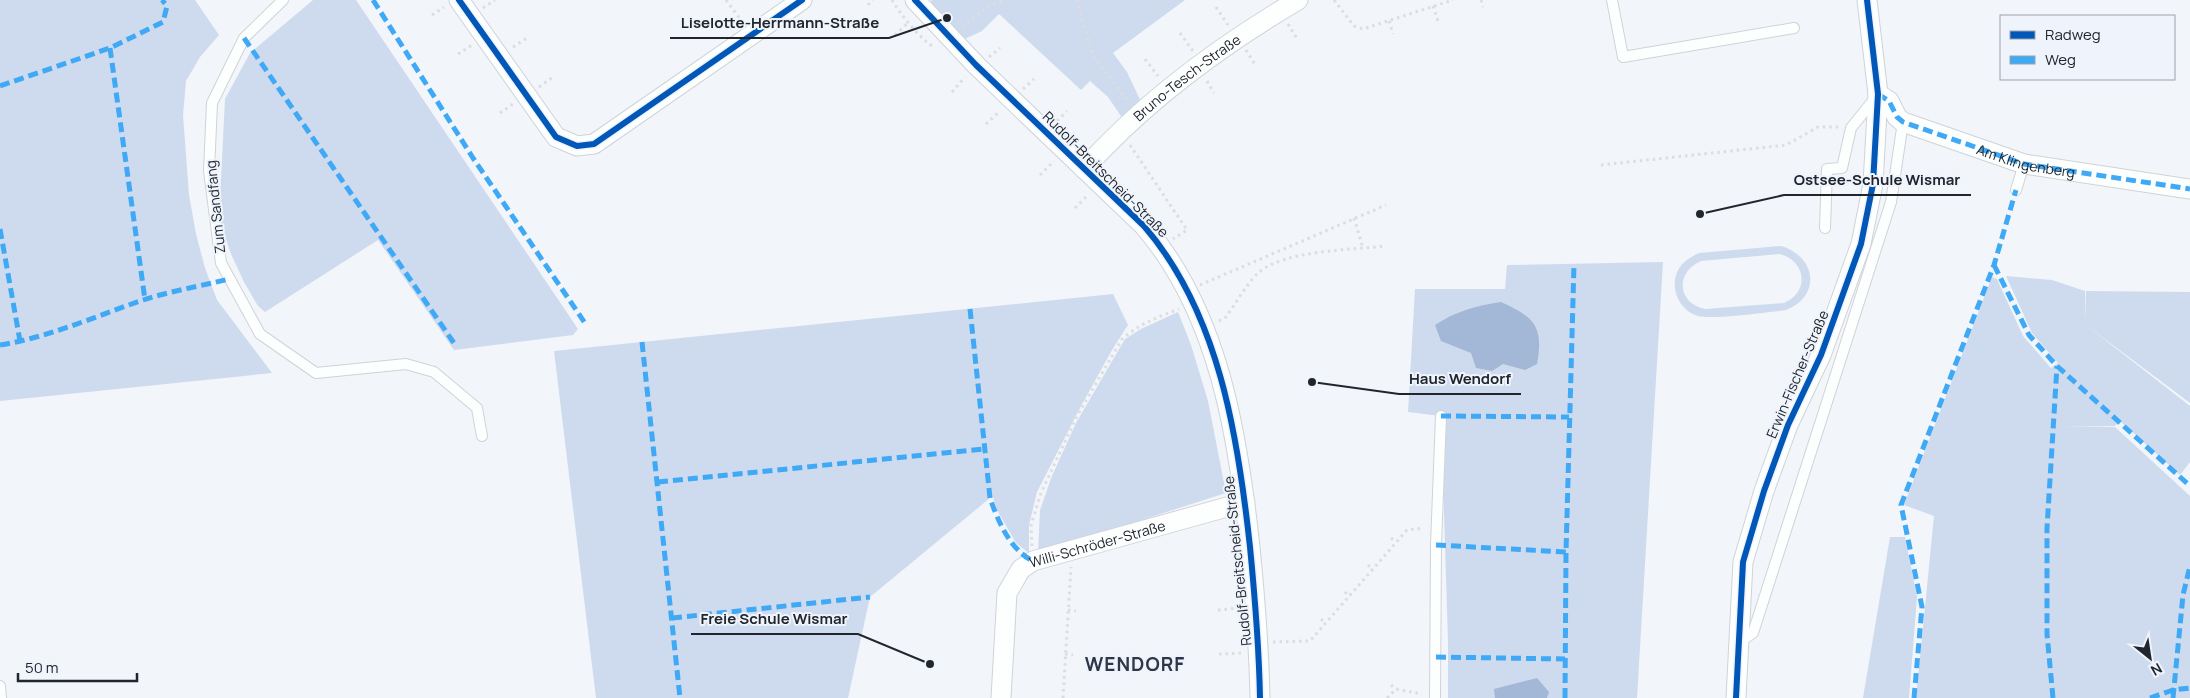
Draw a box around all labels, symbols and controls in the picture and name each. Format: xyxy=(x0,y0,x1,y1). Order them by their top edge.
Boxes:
callout: Liselotte-Herrmann-Straße xyxy=(670,8,889,38)
text: Liselotte-Herrmann-Straße xyxy=(681,12,879,33)
legend xyxy=(2000,15,2175,80)
text: Radweg xyxy=(2045,24,2101,45)
street label: Bruno-Tesch-Straße xyxy=(1129,29,1244,125)
text: Weg xyxy=(2045,49,2076,70)
street label: Rudolf-Breitscheid-Straße xyxy=(1039,107,1173,241)
street label: Am Klingenberg xyxy=(1974,139,2076,181)
street label: Zum Sandfang xyxy=(201,159,229,255)
callout: Ostsee-Schule Wismar xyxy=(1784,165,1971,195)
text: Ostsee-Schule Wismar xyxy=(1794,169,1960,190)
street label: Erwin-Fischer-Straße xyxy=(1761,307,1833,441)
callout: Haus Wendorf xyxy=(1399,364,1521,394)
text: Haus Wendorf xyxy=(1409,368,1511,389)
street label: Rudolf-Breitscheid-Straße xyxy=(1219,475,1255,647)
street label: Willi-Schröder-Straße xyxy=(1027,515,1167,571)
callout: Freie Schule Wismar xyxy=(691,604,858,634)
text: Freie Schule Wismar xyxy=(700,608,848,629)
north arrow xyxy=(2125,633,2175,683)
scale bar xyxy=(18,650,136,682)
district label: WENDORF xyxy=(1085,651,1185,677)
text: 50 m xyxy=(25,657,59,678)
text: N xyxy=(2148,659,2166,680)

